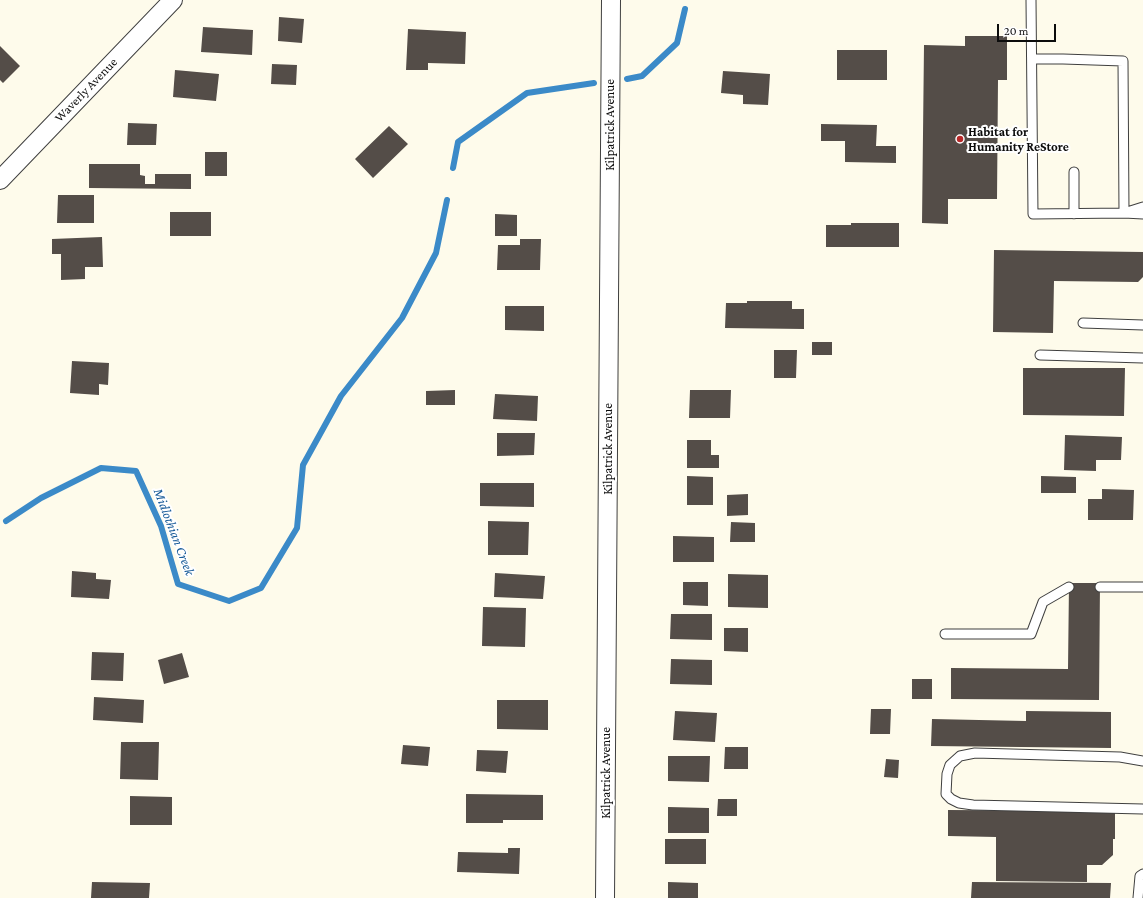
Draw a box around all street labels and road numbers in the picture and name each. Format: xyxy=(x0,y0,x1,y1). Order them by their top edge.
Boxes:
street label: Waverly Avenue xyxy=(51,55,121,125)
street label: Kilpatrick Avenue xyxy=(602,79,618,171)
street label: Kilpatrick Avenue xyxy=(600,403,616,495)
street label: Kilpatrick Avenue xyxy=(598,727,614,819)

